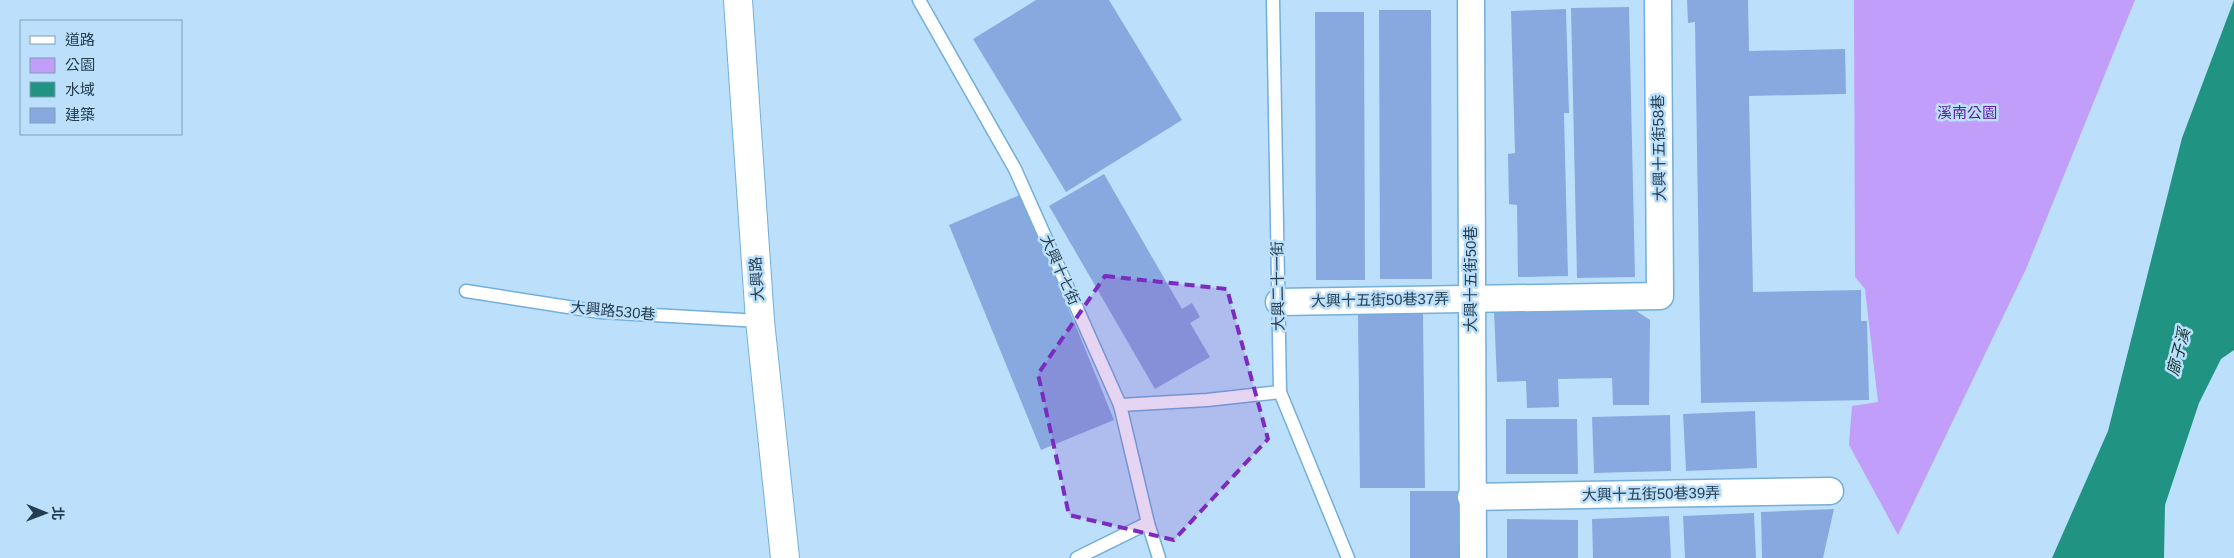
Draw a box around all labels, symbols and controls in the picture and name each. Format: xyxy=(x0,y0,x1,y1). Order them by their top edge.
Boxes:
legend xyxy=(20,20,182,135)
text: 道路 xyxy=(65,31,95,48)
text: 公園 xyxy=(65,56,95,73)
text: 水域 xyxy=(65,81,95,98)
street label: 大興十五街58巷 xyxy=(1649,95,1668,201)
park label: 溪南公園 xyxy=(1937,104,1997,121)
text: 建築 xyxy=(65,106,95,123)
street label: 大興十五街50巷 xyxy=(1462,226,1479,332)
street label: 大興十七街 xyxy=(1037,232,1083,308)
street label: 大興二十一街 xyxy=(1268,241,1287,331)
street label: 大興路 xyxy=(746,256,767,302)
street label: 大興十五街50巷37弄 xyxy=(1311,290,1449,309)
street label: 大興路530巷 xyxy=(570,298,656,323)
water label: 廍子溪 xyxy=(2164,325,2193,378)
street label: 大興十五街50巷39弄 xyxy=(1582,484,1720,503)
north arrow xyxy=(20,488,70,538)
text: 北 xyxy=(50,506,66,520)

